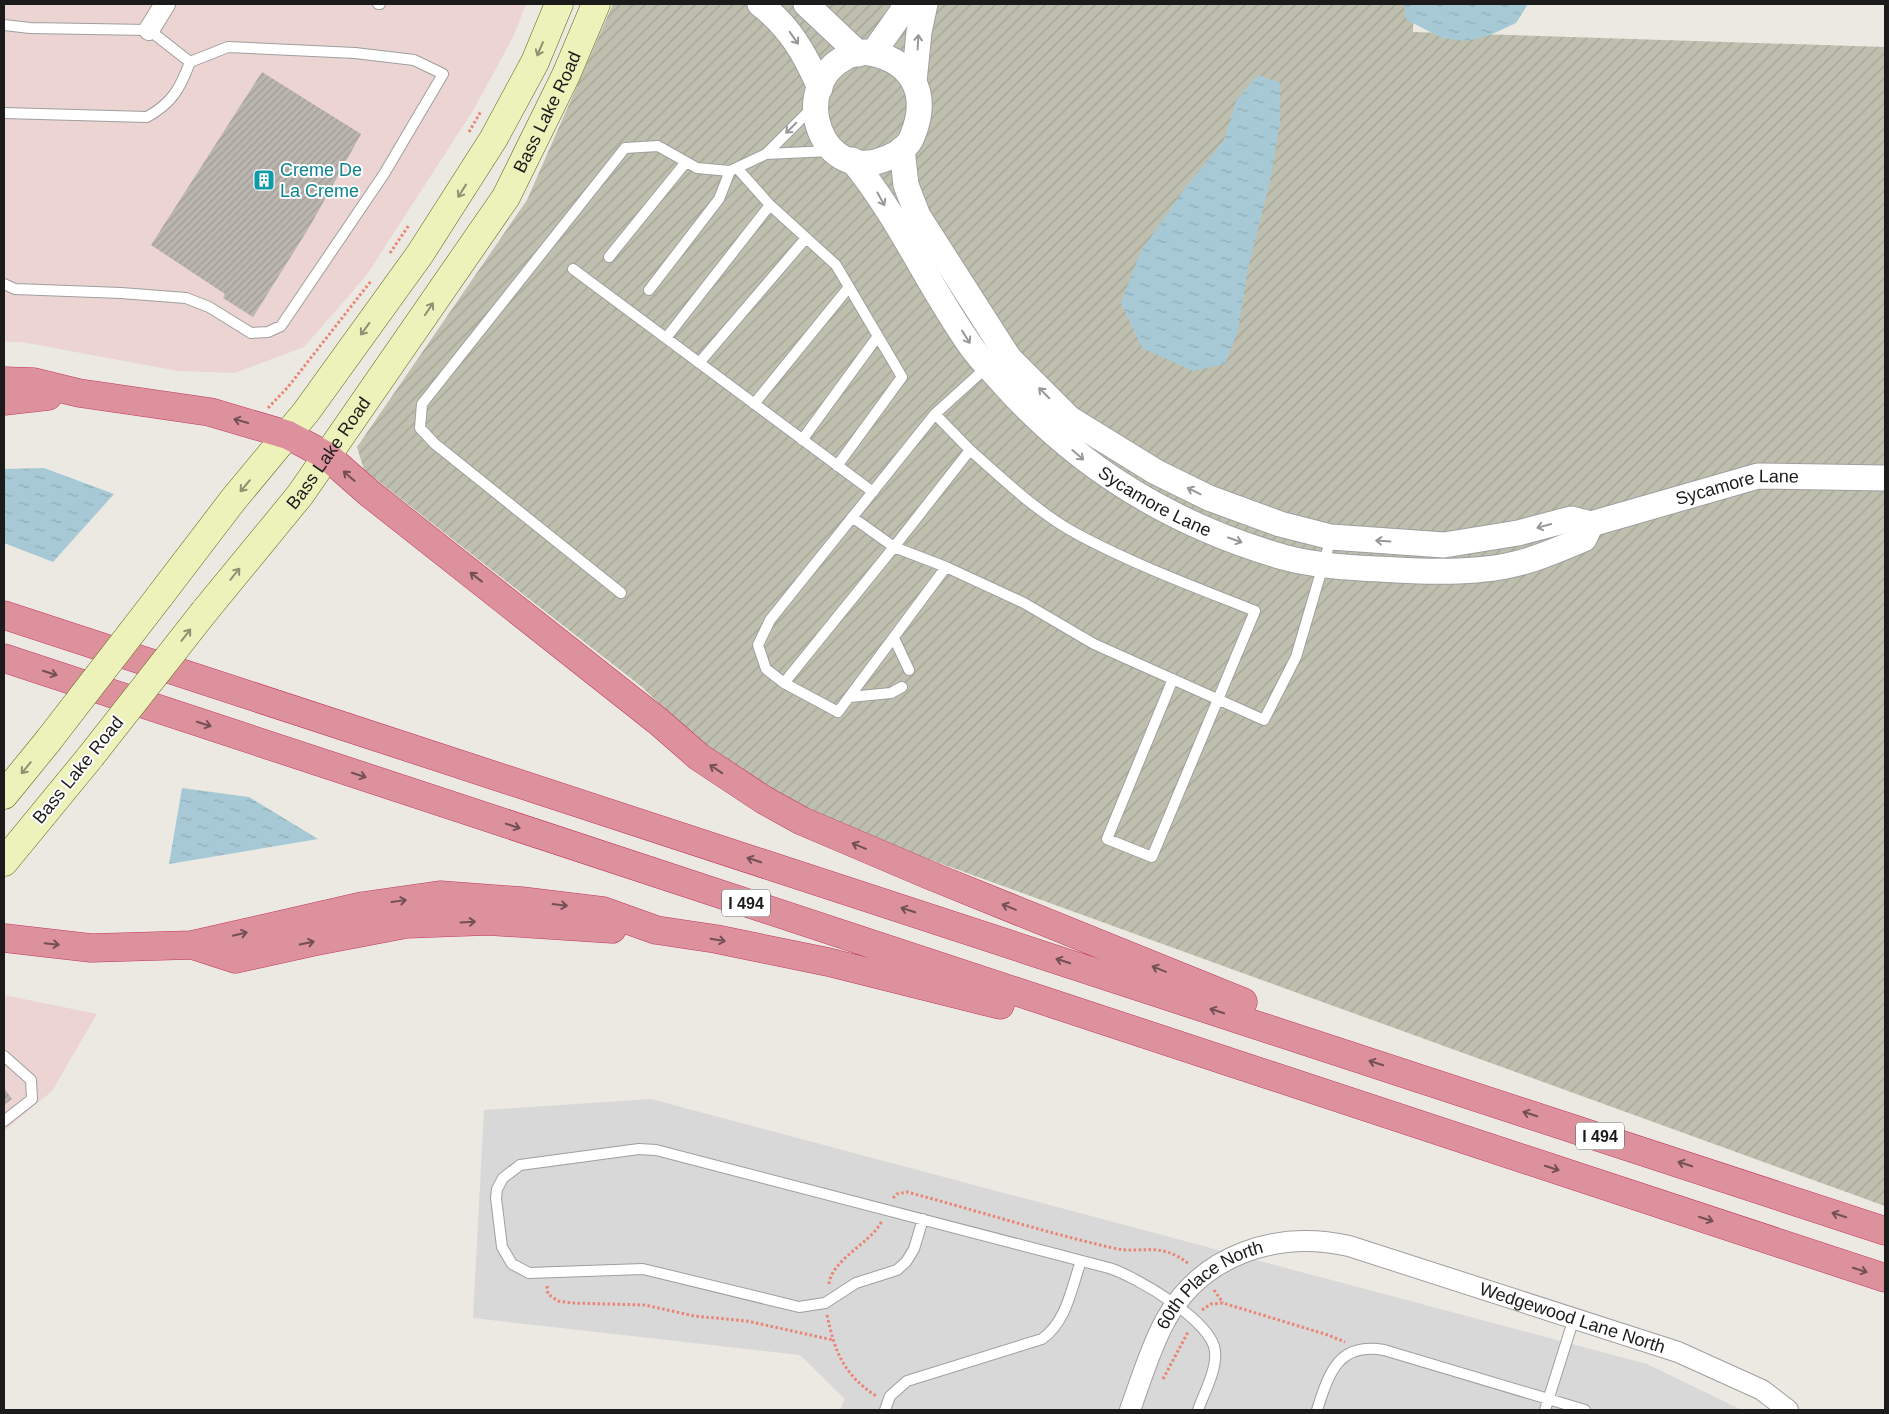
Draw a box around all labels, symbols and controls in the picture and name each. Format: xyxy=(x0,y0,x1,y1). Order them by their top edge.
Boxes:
one-way arrow xyxy=(789,31,799,45)
one-way arrow xyxy=(914,35,923,51)
one-way arrow xyxy=(535,41,545,56)
street label: Bass Lake Road xyxy=(510,49,585,176)
one-way arrow xyxy=(785,122,797,135)
place label: Creme De La Creme xyxy=(280,160,362,201)
building icon: Creme De La Creme xyxy=(252,168,276,192)
one-way arrow xyxy=(456,183,466,197)
one-way arrow xyxy=(877,191,886,206)
one-way arrow xyxy=(424,303,434,317)
one-way arrow xyxy=(359,321,370,335)
one-way arrow xyxy=(961,330,971,344)
one-way arrow xyxy=(1038,387,1050,399)
street label: Bass Lake Road xyxy=(282,393,375,513)
one-way arrow xyxy=(233,416,249,426)
one-way arrow xyxy=(1071,449,1084,460)
street label: Sycamore Lane xyxy=(1095,462,1214,541)
street label: Sycamore Lane xyxy=(1673,466,1799,509)
one-way arrow xyxy=(343,470,356,481)
one-way arrow xyxy=(240,479,251,492)
one-way arrow xyxy=(1186,486,1201,496)
one-way arrow xyxy=(1536,522,1552,531)
one-way arrow xyxy=(1227,536,1242,545)
one-way arrow xyxy=(1375,536,1391,545)
one-way arrow xyxy=(230,568,241,581)
one-way arrow xyxy=(470,572,483,583)
one-way arrow xyxy=(180,629,191,642)
one-way arrow xyxy=(42,669,57,678)
street label: Bass Lake Road xyxy=(29,712,127,828)
one-way arrow xyxy=(196,720,212,729)
one-way arrow xyxy=(20,761,31,774)
one-way arrow xyxy=(709,764,723,774)
one-way arrow xyxy=(350,771,366,780)
one-way arrow xyxy=(505,822,520,831)
one-way arrow xyxy=(852,840,867,850)
one-way arrow xyxy=(746,854,762,864)
road number: I 494 xyxy=(722,890,770,916)
one-way arrow xyxy=(390,896,406,906)
one-way arrow xyxy=(552,900,568,910)
one-way arrow xyxy=(1002,902,1017,911)
one-way arrow xyxy=(901,905,917,914)
one-way arrow xyxy=(459,917,475,926)
one-way arrow xyxy=(231,929,247,938)
one-way arrow xyxy=(710,935,726,945)
one-way arrow xyxy=(298,938,314,947)
one-way arrow xyxy=(44,939,60,949)
one-way arrow xyxy=(1055,955,1071,965)
one-way arrow xyxy=(1152,964,1168,973)
one-way arrow xyxy=(1209,1006,1225,1016)
one-way arrow xyxy=(1368,1058,1384,1068)
one-way arrow xyxy=(1523,1108,1539,1118)
road number: I 494 xyxy=(1576,1122,1624,1150)
one-way arrow xyxy=(1677,1159,1693,1169)
one-way arrow xyxy=(1544,1163,1560,1173)
one-way arrow xyxy=(1831,1210,1847,1220)
one-way arrow xyxy=(1698,1215,1714,1224)
street label: 60th Place North xyxy=(1153,1237,1265,1333)
one-way arrow xyxy=(1852,1266,1868,1275)
street label: Wedgewood Lane North xyxy=(1477,1279,1668,1357)

